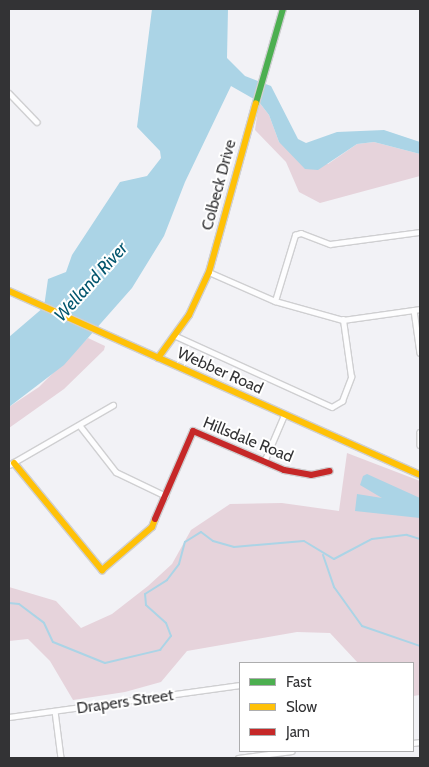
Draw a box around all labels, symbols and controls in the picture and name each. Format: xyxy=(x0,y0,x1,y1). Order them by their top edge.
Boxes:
street label: Colbeck Drive xyxy=(198,138,240,232)
water label: Welland River xyxy=(50,238,132,326)
street label: Webber Road xyxy=(174,344,266,398)
street label: Hillsdale Road xyxy=(200,413,296,467)
legend xyxy=(239,662,414,752)
text: Fast xyxy=(286,673,311,691)
street label: Drapers Street xyxy=(75,686,175,718)
text: Slow xyxy=(286,698,317,716)
text: Jam xyxy=(286,723,310,741)

